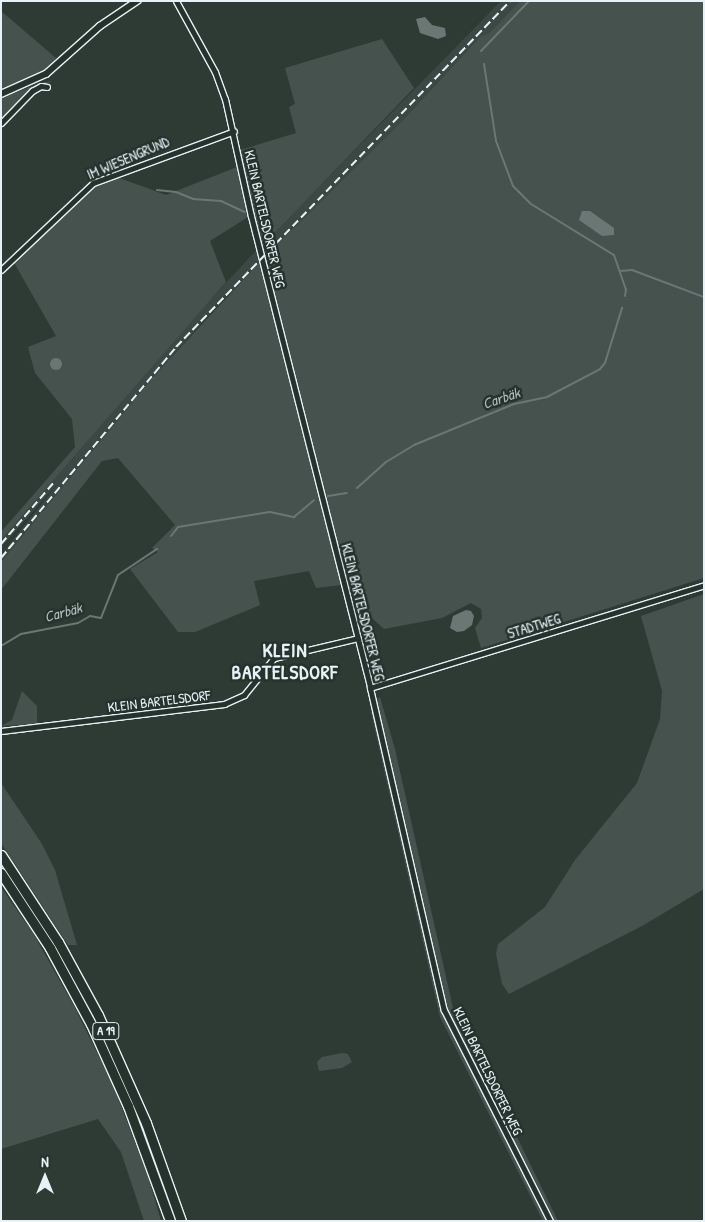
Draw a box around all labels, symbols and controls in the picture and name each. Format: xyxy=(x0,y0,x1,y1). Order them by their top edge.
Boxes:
street label: IM WIESENGRUND xyxy=(84,133,172,183)
street label: KLEIN BARTELSDORFER WEG xyxy=(241,149,289,289)
water label: Carbäk xyxy=(480,383,522,413)
street label: KLEIN BARTELSDORFER WEG xyxy=(338,542,388,682)
water label: Carbäk xyxy=(42,598,84,626)
street label: STADTWEG xyxy=(505,610,563,642)
district label: KLEIN BARTELSDORF xyxy=(230,640,340,684)
street label: KLEIN BARTELSDORF xyxy=(107,686,211,716)
street label: KLEIN BARTELSDORFER WEG xyxy=(450,1004,526,1138)
road number: A 19 xyxy=(92,1021,120,1040)
north arrow xyxy=(20,1152,70,1202)
text: N xyxy=(41,1152,49,1171)

